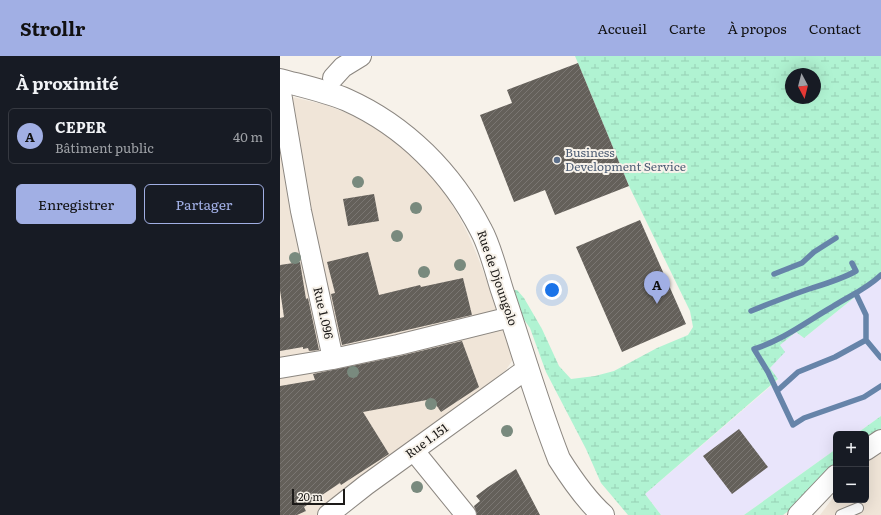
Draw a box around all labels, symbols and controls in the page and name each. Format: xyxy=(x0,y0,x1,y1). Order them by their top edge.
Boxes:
text: Strollr xyxy=(20,14,85,42)
text: Accueil xyxy=(597,18,647,38)
text: Carte xyxy=(669,18,706,38)
text: À propos xyxy=(728,18,787,38)
text: Contact xyxy=(809,18,861,38)
north arrow xyxy=(785,68,821,104)
text: À proximité xyxy=(16,70,119,95)
text: CEPER xyxy=(55,115,107,138)
text: A xyxy=(25,127,35,146)
text: 40 m xyxy=(233,127,263,146)
text: Bâtiment public xyxy=(55,138,154,157)
place label: Business Development Service xyxy=(565,143,686,175)
marker: Business Development Service xyxy=(552,155,562,165)
button: Enregistrer xyxy=(16,184,136,224)
button: Partager xyxy=(144,184,264,224)
street label: Rue de Djoungolo xyxy=(473,228,523,328)
pin: A xyxy=(644,271,670,304)
your location xyxy=(542,280,562,300)
street label: Rue 1.096 xyxy=(309,285,339,341)
street label: Rue 1.151 xyxy=(401,418,452,462)
map controls xyxy=(833,431,869,503)
button: + xyxy=(833,431,869,467)
button: − xyxy=(833,467,869,503)
scale bar xyxy=(292,487,345,506)
text: 20 m xyxy=(298,488,323,504)

